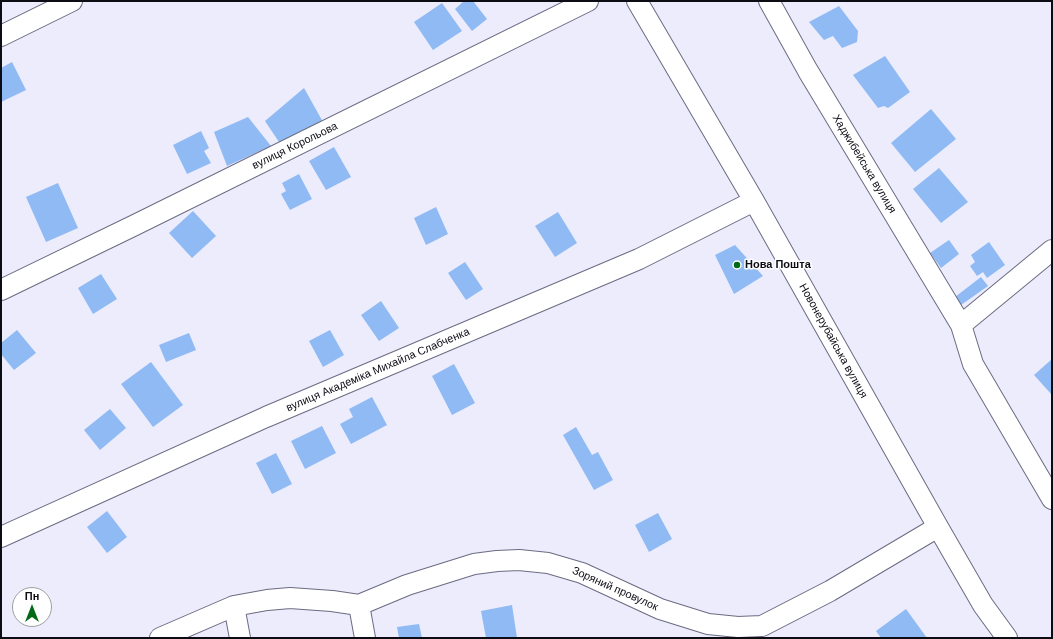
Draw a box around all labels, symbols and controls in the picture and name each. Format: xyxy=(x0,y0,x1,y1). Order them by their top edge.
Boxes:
street label: Хаджибейська вулиця xyxy=(829,112,899,216)
street label: вулиця Корольова xyxy=(250,120,340,172)
place label: Нова Пошта xyxy=(745,258,811,272)
marker: Нова Пошта xyxy=(732,260,742,270)
street label: Новонерубайська вулиця xyxy=(796,281,870,401)
street label: вулиця Академіка Михайла Слабченка xyxy=(284,325,472,415)
street label: Зоряний провулок xyxy=(570,564,660,614)
north arrow xyxy=(12,587,52,627)
text: Пн xyxy=(25,590,39,602)

